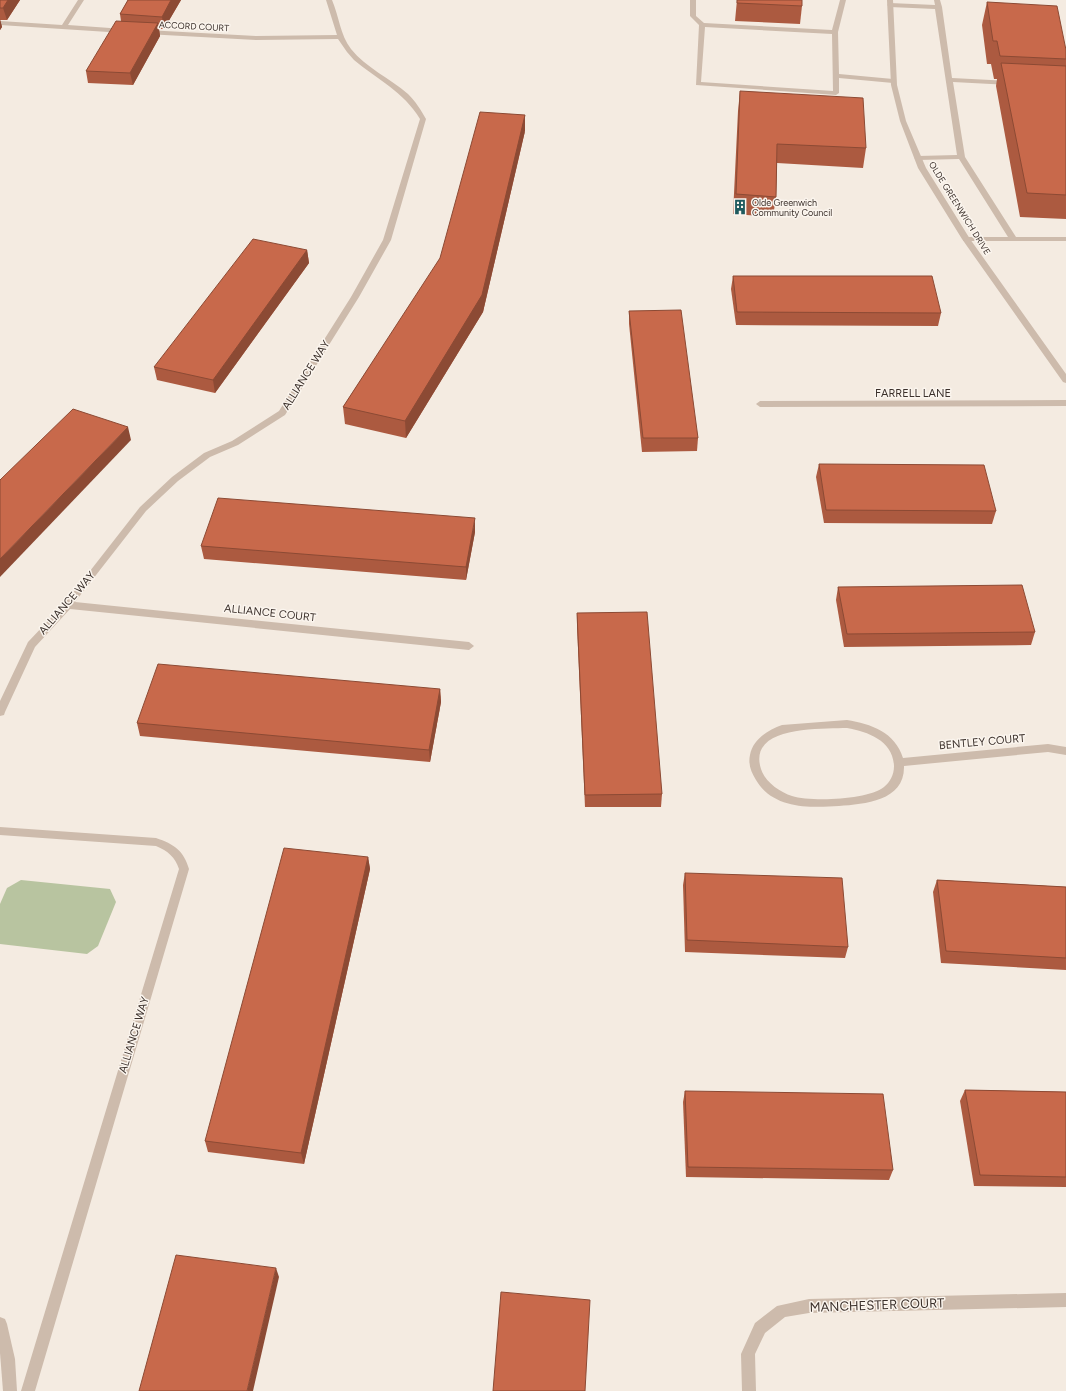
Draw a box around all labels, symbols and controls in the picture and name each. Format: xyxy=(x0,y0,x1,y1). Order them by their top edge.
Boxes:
street label: ACCORD COURT xyxy=(159,19,229,33)
street label: OLDE GREENWICH DRIVE xyxy=(927,159,993,257)
place label: Olde Greenwich Community Council xyxy=(752,197,832,218)
building icon: Olde Greenwich Community Council xyxy=(731,198,749,216)
street label: ALLIANCE WAY xyxy=(280,338,333,412)
street label: FARRELL LANE xyxy=(875,387,951,400)
street label: ALLIANCE WAY xyxy=(36,569,98,637)
street label: ALLIANCE COURT xyxy=(223,602,317,624)
street label: BENTLEY COURT xyxy=(938,732,1026,752)
street label: ALLIANCE WAY xyxy=(116,995,152,1075)
street label: MANCHESTER COURT xyxy=(809,1295,945,1315)

